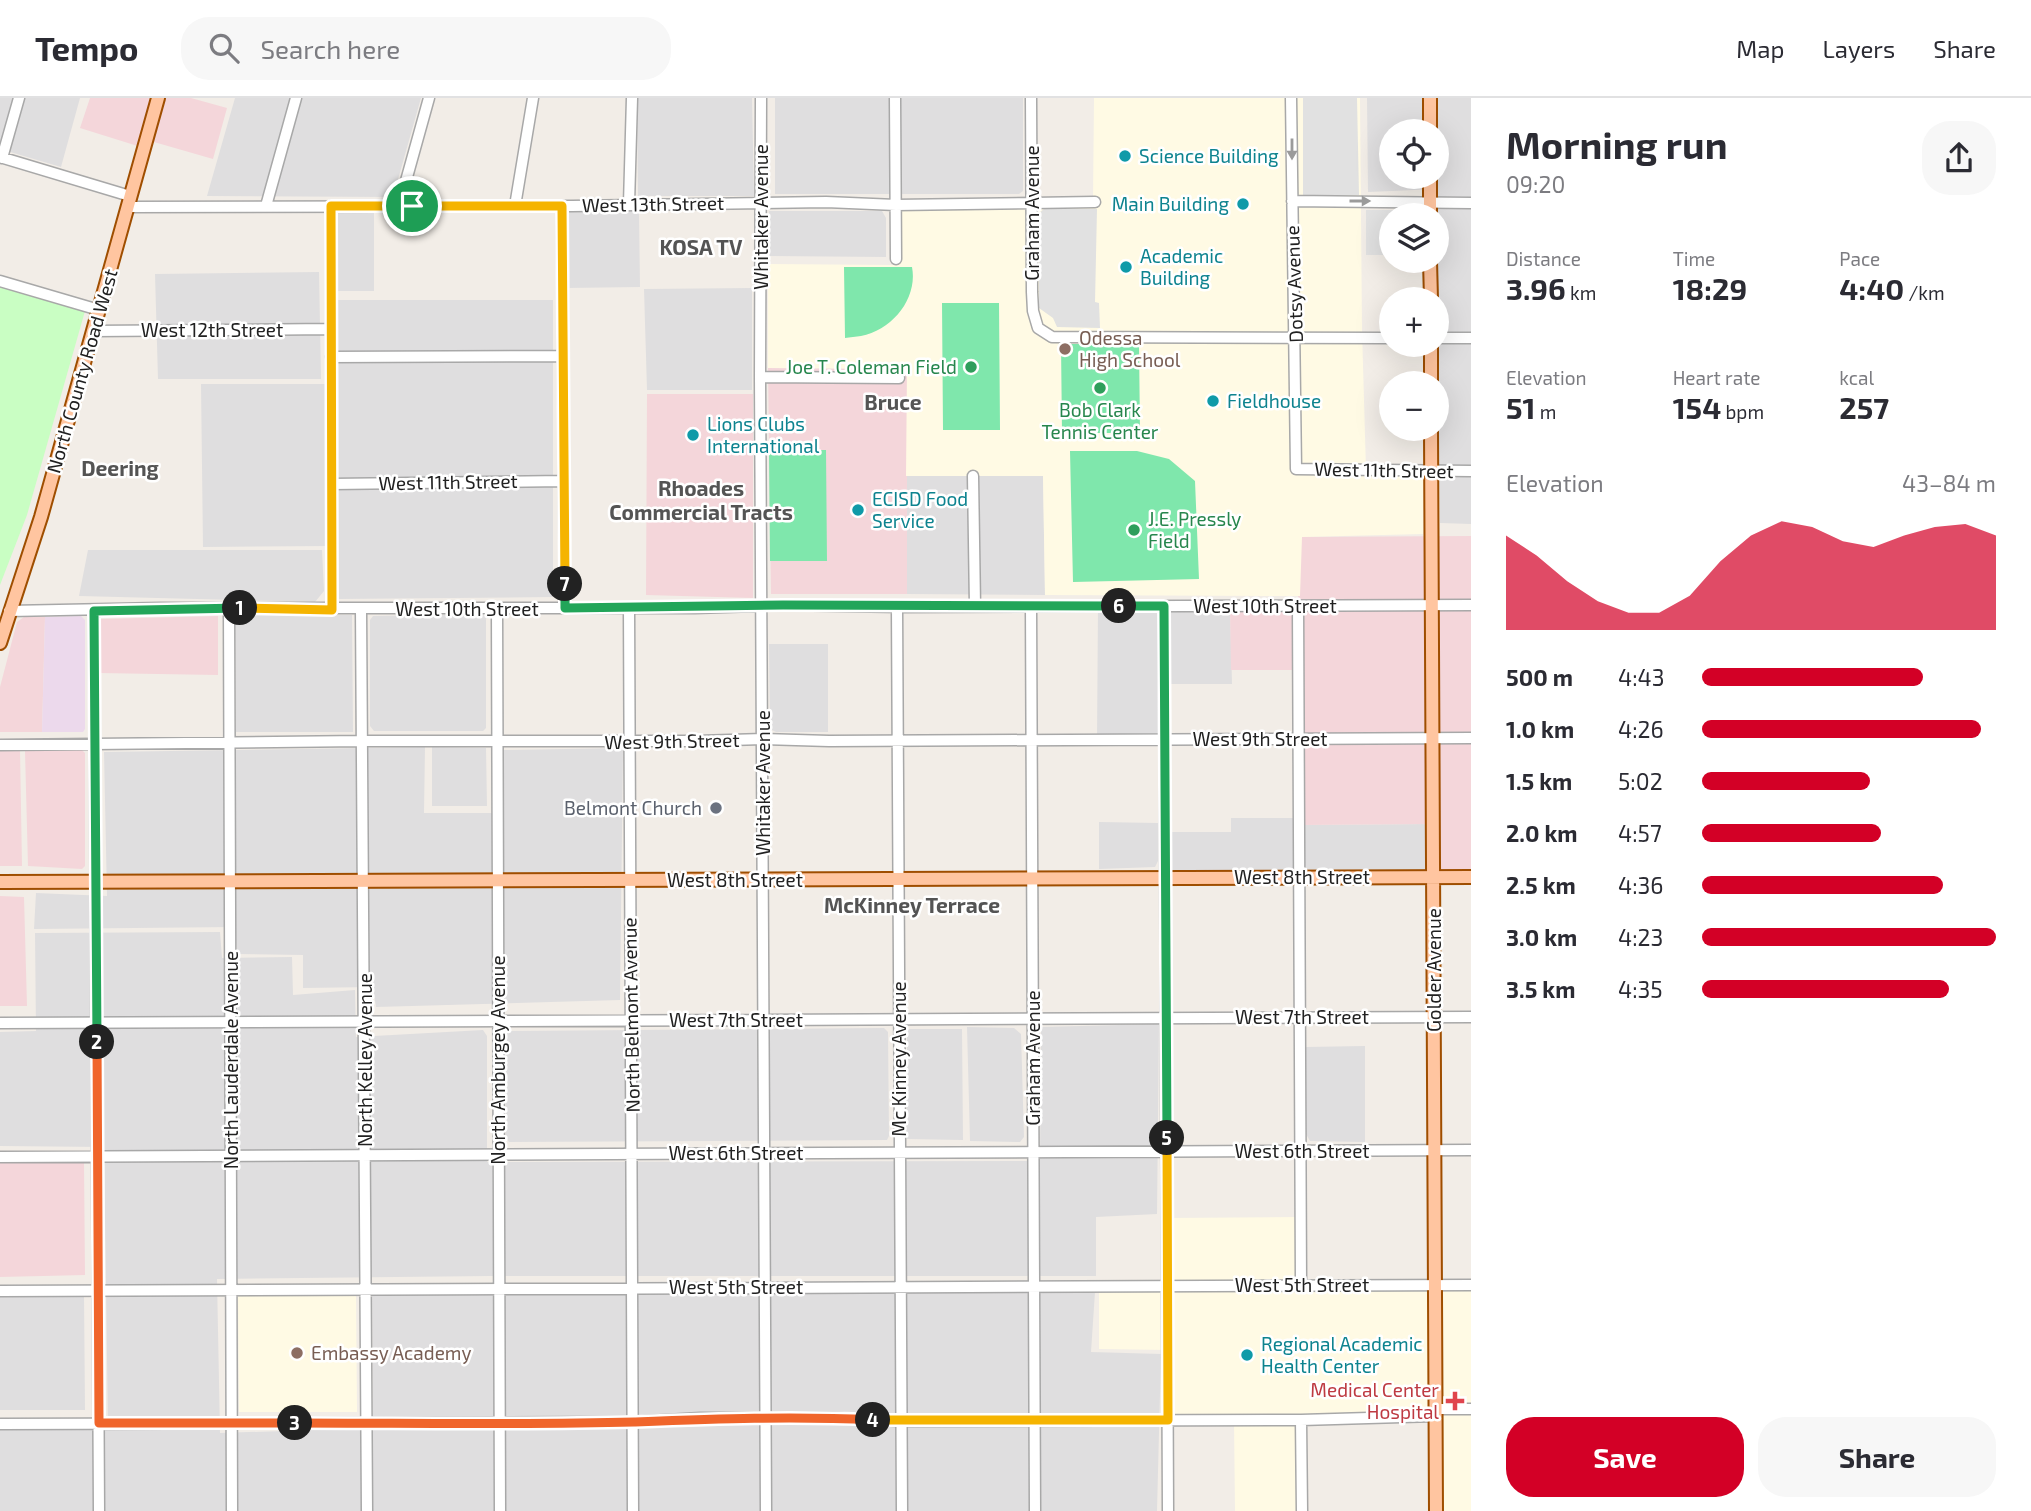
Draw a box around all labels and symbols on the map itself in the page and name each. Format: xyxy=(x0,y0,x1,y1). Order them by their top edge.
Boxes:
one-way arrow xyxy=(1286,139,1297,161)
street label: Whitaker Avenue xyxy=(749,144,772,290)
place label: Science Building xyxy=(1139,144,1279,167)
street label: Graham Avenue xyxy=(1020,145,1043,281)
marker: Science Building xyxy=(1117,148,1133,164)
pin xyxy=(382,176,442,236)
street label: West 13th Street xyxy=(582,191,724,216)
place label: Main Building xyxy=(1112,192,1229,215)
one-way arrow xyxy=(1349,195,1371,207)
marker: Main Building xyxy=(1235,196,1251,212)
street label: Dotsy Avenue xyxy=(1280,225,1307,343)
district label: KOSA TV xyxy=(660,234,743,259)
place label: Academic Building xyxy=(1140,244,1223,289)
marker: Academic Building xyxy=(1118,259,1134,275)
street label: North County Road West xyxy=(41,266,122,476)
street label: West 12th Street xyxy=(141,318,283,341)
place label: Odessa High School xyxy=(1079,326,1181,371)
marker: Odessa High School xyxy=(1057,341,1073,357)
place label: Joe T. Coleman Field xyxy=(786,355,957,378)
marker: Joe T. Coleman Field xyxy=(963,359,979,375)
marker: Bob Clark Tennis Center xyxy=(1092,380,1108,396)
district label: Bruce xyxy=(864,389,922,414)
place label: Fieldhouse xyxy=(1227,389,1321,412)
marker: Fieldhouse xyxy=(1205,393,1221,409)
place label: Bob Clark Tennis Center xyxy=(1042,398,1159,443)
place label: Lions Clubs International xyxy=(707,412,820,457)
marker: Lions Clubs International xyxy=(685,427,701,443)
district label: Deering xyxy=(81,455,159,480)
street label: West 11th Street xyxy=(1314,457,1454,482)
street label: West 11th Street xyxy=(378,469,518,494)
district label: Rhoades Commercial Tracts xyxy=(609,475,793,524)
place label: ECISD Food Service xyxy=(872,487,968,532)
marker: ECISD Food Service xyxy=(850,502,866,518)
place label: J.E. Pressly Field xyxy=(1148,507,1241,552)
marker: J.E. Pressly Field xyxy=(1126,522,1142,538)
pin: 7 xyxy=(548,566,582,602)
pin: 6 xyxy=(1102,588,1136,624)
pin: 1 xyxy=(222,590,258,626)
street label: West 10th Street xyxy=(1193,594,1337,617)
street label: West 10th Street xyxy=(395,597,539,620)
street label: Whitaker Avenue xyxy=(751,710,774,856)
street label: West 9th Street xyxy=(1192,727,1328,750)
street label: West 9th Street xyxy=(604,728,740,753)
place label: Belmont Church xyxy=(564,796,702,819)
marker: Belmont Church xyxy=(708,800,724,816)
street label: West 8th Street xyxy=(1234,865,1370,888)
street label: West 8th Street xyxy=(667,868,803,891)
district label: McKinney Terrace xyxy=(824,892,1000,918)
street label: Golder Avenue xyxy=(1422,908,1445,1032)
street label: North Belmont Avenue xyxy=(617,917,644,1113)
street label: North Lauderdale Avenue xyxy=(219,951,242,1169)
street label: North Amburgey Avenue xyxy=(486,955,509,1165)
street label: North Kelley Avenue xyxy=(353,973,376,1147)
street label: Mc Kinney Avenue xyxy=(887,981,910,1137)
street label: Graham Avenue xyxy=(1021,990,1044,1126)
street label: West 7th Street xyxy=(1235,1005,1369,1028)
street label: West 7th Street xyxy=(669,1008,803,1031)
pin: 2 xyxy=(80,1024,114,1060)
pin: 5 xyxy=(1150,1121,1184,1156)
street label: West 6th Street xyxy=(1234,1139,1370,1162)
street label: West 6th Street xyxy=(668,1141,804,1164)
street label: West 5th Street xyxy=(1235,1273,1369,1296)
street label: West 5th Street xyxy=(669,1275,803,1298)
place label: Regional Academic Health Center xyxy=(1261,1332,1423,1377)
place label: Embassy Academy xyxy=(311,1341,472,1364)
marker: Embassy Academy xyxy=(289,1345,305,1361)
marker: Regional Academic Health Center xyxy=(1239,1347,1255,1363)
place label: Medical Center Hospital xyxy=(1310,1378,1439,1423)
marker: Medical Center Hospital xyxy=(1445,1391,1465,1411)
pin: 4 xyxy=(856,1402,890,1438)
pin: 3 xyxy=(278,1406,312,1440)

